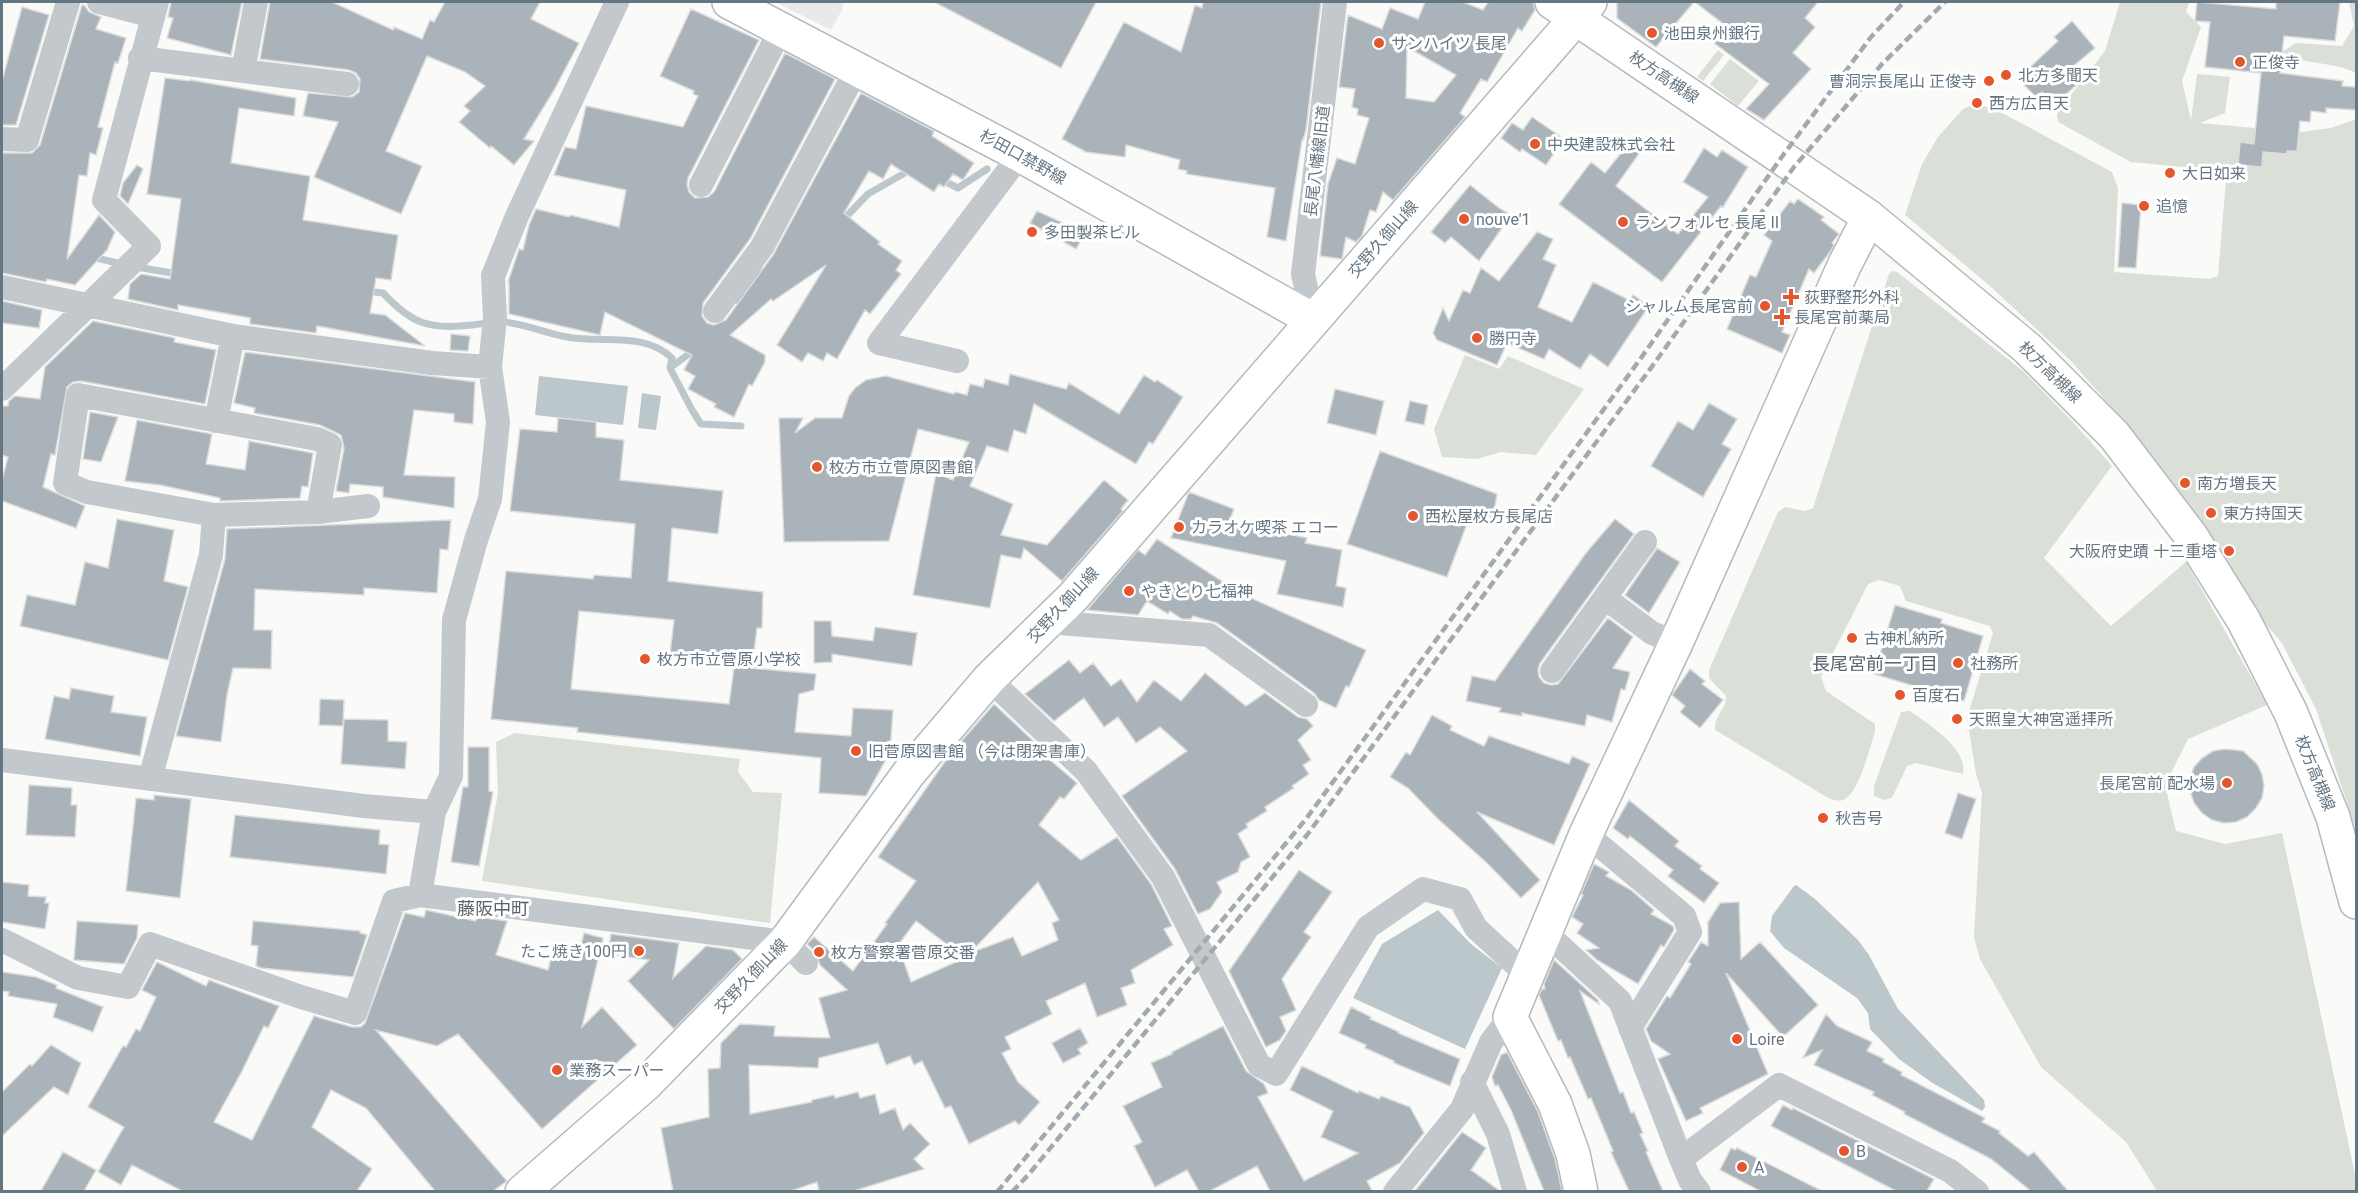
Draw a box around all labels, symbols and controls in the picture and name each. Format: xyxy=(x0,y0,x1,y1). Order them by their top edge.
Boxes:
place label: 池田泉州銀行 xyxy=(1664,24,1760,43)
marker: 池田泉州銀行 xyxy=(1645,26,1659,40)
place label: サンハイツ 長尾 xyxy=(1391,34,1507,53)
marker: サンハイツ 長尾 xyxy=(1372,36,1386,50)
street label: 枚方高槻線 xyxy=(1626,47,1702,107)
place label: 正俊寺 xyxy=(2252,53,2300,72)
marker: 正俊寺 xyxy=(2233,55,2247,69)
place label: 北方多聞天 xyxy=(2018,66,2098,85)
marker: 北方多聞天 xyxy=(1999,68,2013,82)
place label: 曹洞宗長尾山 正俊寺 xyxy=(1829,72,1977,91)
marker: 曹洞宗長尾山 正俊寺 xyxy=(1982,74,1996,88)
place label: 西方広目天 xyxy=(1989,94,2069,113)
marker: 西方広目天 xyxy=(1970,96,1984,110)
street label: 長尾八幡線旧道 xyxy=(1301,104,1333,218)
street label: 杉田口禁野線 xyxy=(976,125,1070,189)
place label: 中央建設株式会社 xyxy=(1547,135,1675,154)
marker: 中央建設株式会社 xyxy=(1528,137,1542,151)
place label: 大日如来 xyxy=(2182,164,2246,183)
marker: 大日如来 xyxy=(2163,166,2177,180)
street label: 交野久御山線 xyxy=(1344,197,1422,281)
place label: 追憶 xyxy=(2156,197,2188,216)
marker: 追憶 xyxy=(2137,199,2151,213)
place label: nouve'1 xyxy=(1476,210,1531,229)
marker: nouve'1 xyxy=(1457,212,1471,226)
place label: ランフォルセ 長尾 II xyxy=(1635,213,1779,232)
marker: ランフォルセ 長尾 II xyxy=(1616,215,1630,229)
place label: 多田製茶ビル xyxy=(1044,223,1140,242)
marker: 多田製茶ビル xyxy=(1025,225,1039,239)
marker: 荻野整形外科 xyxy=(1782,288,1800,306)
place label: 荻野整形外科 xyxy=(1804,288,1900,307)
place label: シャルム長尾宮前 xyxy=(1625,297,1753,316)
marker: シャルム長尾宮前 xyxy=(1758,299,1772,313)
place label: 長尾宮前薬局 xyxy=(1794,308,1890,327)
marker: 長尾宮前薬局 xyxy=(1775,310,1789,324)
place label: 勝円寺 xyxy=(1489,329,1537,348)
marker: 勝円寺 xyxy=(1470,331,1484,345)
street label: 枚方高槻線 xyxy=(2015,337,2085,407)
place label: 枚方市立菅原図書館 xyxy=(829,458,973,477)
marker: 枚方市立菅原図書館 xyxy=(810,460,824,474)
place label: 南方増長天 xyxy=(2197,474,2277,493)
marker: 南方増長天 xyxy=(2178,476,2192,490)
place label: 東方持国天 xyxy=(2223,504,2303,523)
marker: 東方持国天 xyxy=(2204,506,2218,520)
place label: 西松屋枚方長尾店 xyxy=(1425,507,1553,526)
marker: 西松屋枚方長尾店 xyxy=(1406,509,1420,523)
place label: カラオケ喫茶 エコー xyxy=(1191,518,1339,537)
marker: カラオケ喫茶 エコー xyxy=(1172,520,1186,534)
place label: 大阪府史蹟 十三重塔 xyxy=(2069,542,2217,561)
marker: 大阪府史蹟 十三重塔 xyxy=(2222,544,2236,558)
street label: 交野久御山線 xyxy=(1023,563,1103,647)
place label: やきとり七福神 xyxy=(1141,582,1253,601)
marker: やきとり七福神 xyxy=(1122,584,1136,598)
place label: 古神札納所 xyxy=(1864,629,1944,648)
marker: 古神札納所 xyxy=(1845,631,1859,645)
place label: 枚方市立菅原小学校 xyxy=(657,650,801,669)
marker: 枚方市立菅原小学校 xyxy=(638,652,652,666)
district label: 長尾宮前一丁目 xyxy=(1812,653,1938,674)
place label: 社務所 xyxy=(1970,654,2018,673)
marker: 社務所 xyxy=(1951,656,1965,670)
place label: 百度石 xyxy=(1912,686,1960,705)
marker: 百度石 xyxy=(1893,688,1907,702)
place label: 天照皇大神宮遥拝所 xyxy=(1969,710,2113,729)
marker: 天照皇大神宮遥拝所 xyxy=(1950,712,1964,726)
street label: 枚方高槻線 xyxy=(2291,732,2339,814)
place label: 旧菅原図書館 （今は閉架書庫） xyxy=(868,742,1096,761)
marker: 旧菅原図書館 （今は閉架書庫） xyxy=(849,744,863,758)
place label: 長尾宮前 配水場 xyxy=(2099,774,2215,793)
marker: 長尾宮前 配水場 xyxy=(2220,776,2234,790)
place label: 秋吉号 xyxy=(1835,809,1883,828)
marker: 秋吉号 xyxy=(1816,811,1830,825)
district label: 藤阪中町 xyxy=(457,898,529,919)
street label: 交野久御山線 xyxy=(711,935,791,1017)
place label: たこ焼き100円 xyxy=(520,942,627,961)
place label: 枚方警察署菅原交番 xyxy=(831,943,975,962)
marker: たこ焼き100円 xyxy=(632,944,646,958)
marker: 枚方警察署菅原交番 xyxy=(812,945,826,959)
place label: Loire xyxy=(1749,1030,1784,1049)
marker: Loire xyxy=(1730,1032,1744,1046)
place label: 業務スーパー xyxy=(569,1061,665,1080)
marker: 業務スーパー xyxy=(550,1063,564,1077)
place label: B xyxy=(1856,1142,1866,1161)
marker: B xyxy=(1837,1144,1851,1158)
place label: A xyxy=(1754,1158,1765,1177)
marker: A xyxy=(1735,1160,1749,1174)

